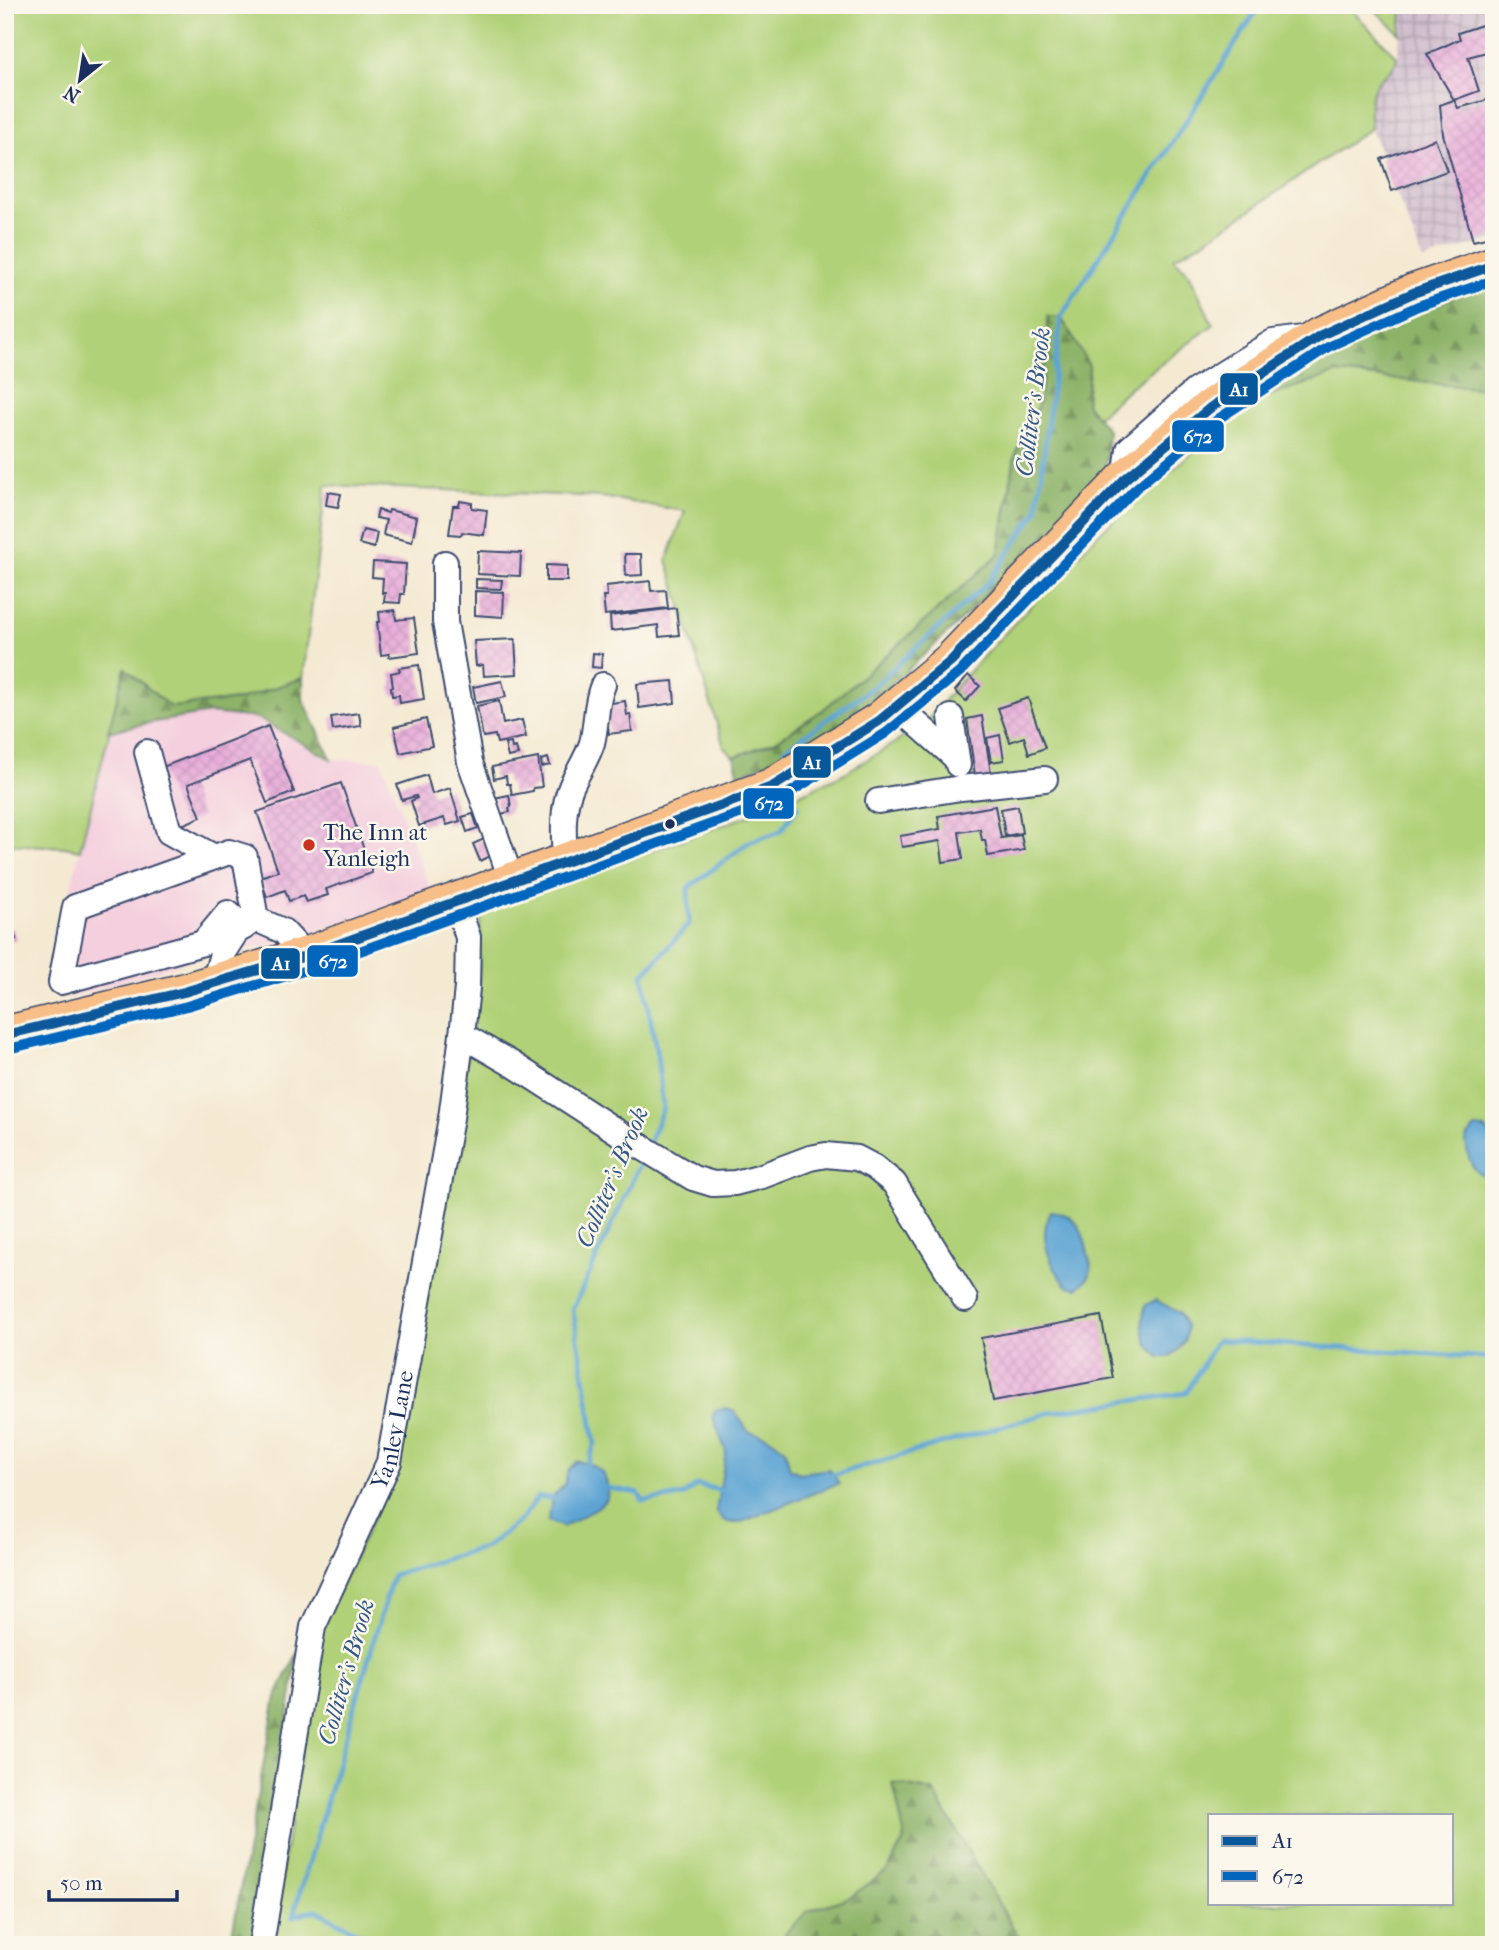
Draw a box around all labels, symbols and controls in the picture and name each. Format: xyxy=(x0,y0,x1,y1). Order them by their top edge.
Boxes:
north arrow xyxy=(46,46,116,116)
text: N xyxy=(60,80,84,107)
water label: Colliter's Brook xyxy=(1010,326,1056,478)
line badge: A1 xyxy=(1219,372,1259,406)
text: A1 xyxy=(1228,379,1249,401)
line badge: 672 xyxy=(1171,419,1225,453)
text: 672 xyxy=(1183,426,1213,448)
line badge: A1 xyxy=(792,745,832,779)
text: A1 xyxy=(801,752,822,774)
line badge: 672 xyxy=(742,787,795,820)
text: 672 xyxy=(754,793,784,815)
unlabelled marker xyxy=(663,817,677,831)
place label: The Inn at Yanleigh xyxy=(322,819,428,872)
marker: The Inn at Yanleigh xyxy=(301,837,317,853)
line badge: 672 xyxy=(306,944,359,978)
line badge: A1 xyxy=(260,947,301,980)
text: 672 xyxy=(318,951,348,973)
text: A1 xyxy=(270,953,291,975)
water label: Colliter's Brook xyxy=(570,1103,654,1251)
street label: Yanley Lane xyxy=(365,1368,419,1495)
water label: Colliter's Brook xyxy=(312,1596,380,1748)
legend xyxy=(1208,1814,1454,1904)
text: A1 xyxy=(1271,1829,1293,1853)
scale bar xyxy=(49,1859,177,1903)
text: 672 xyxy=(1272,1865,1304,1889)
text: 50 m xyxy=(60,1871,103,1895)

